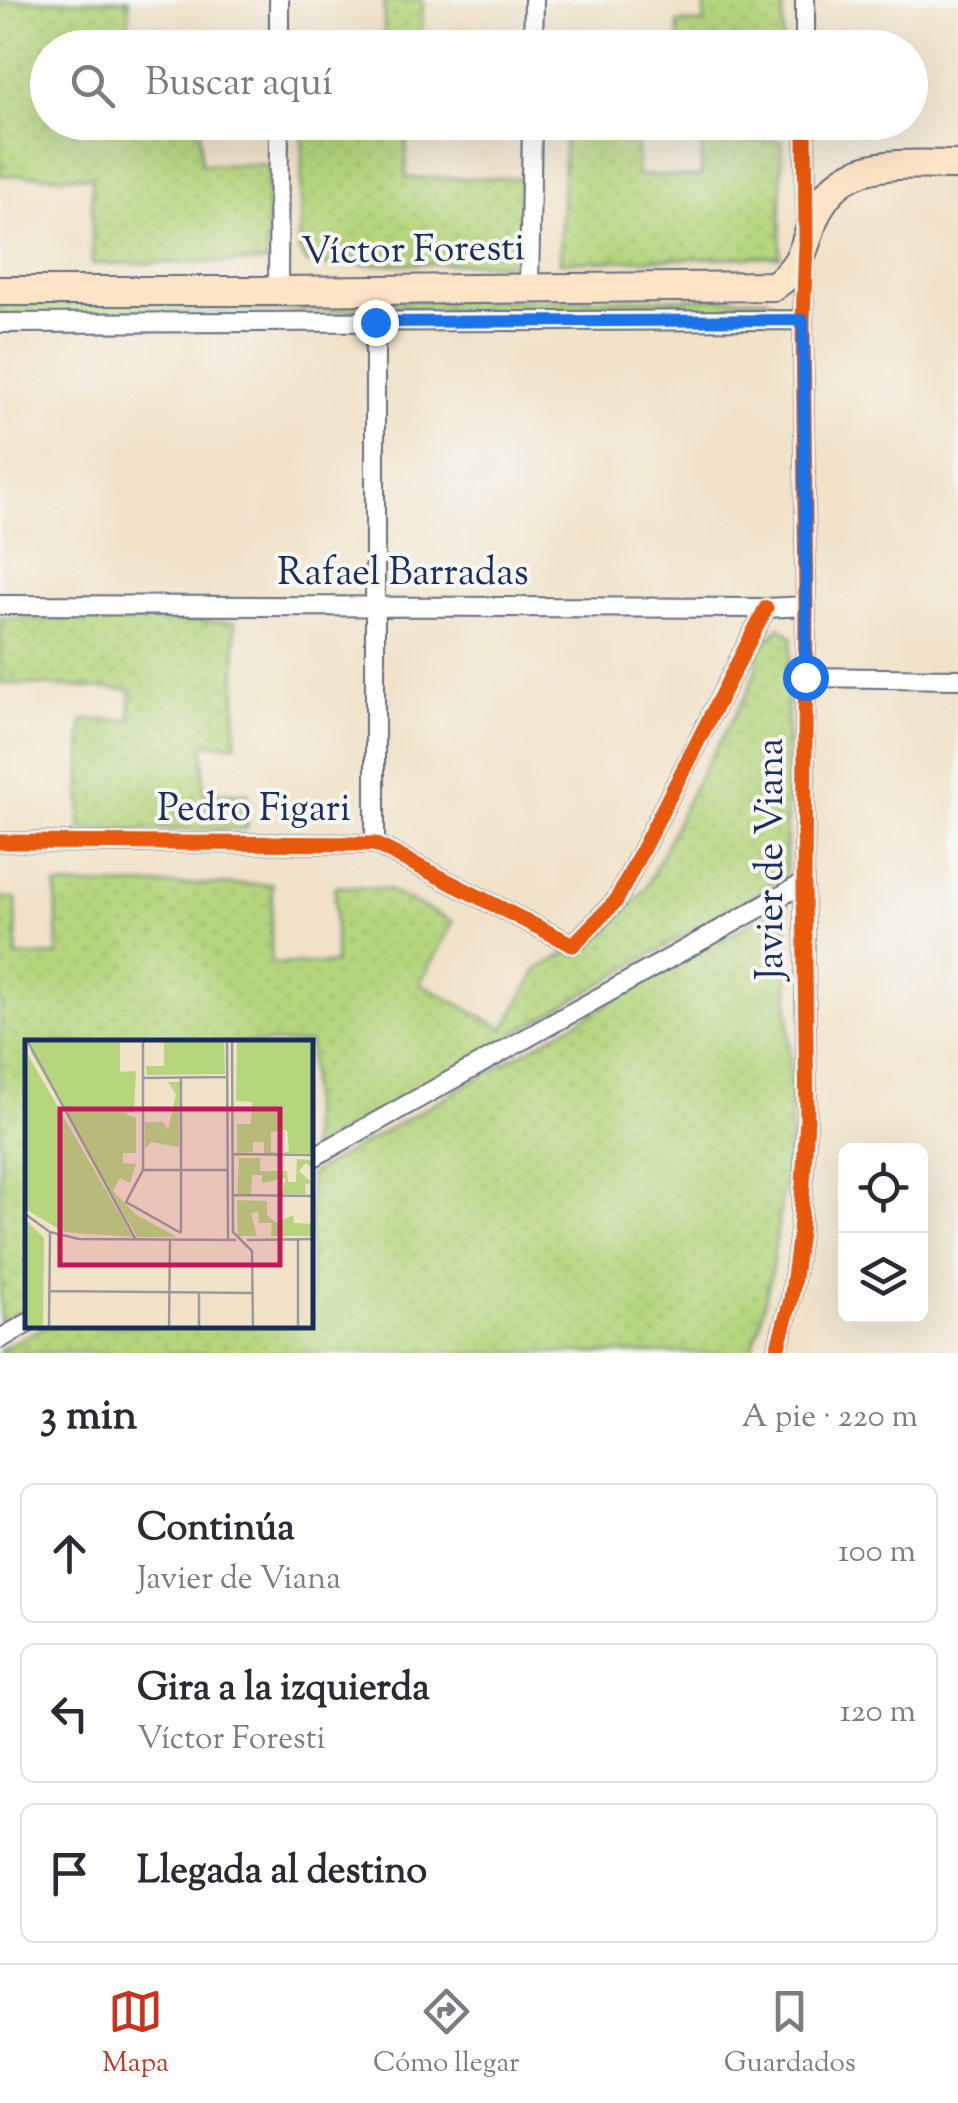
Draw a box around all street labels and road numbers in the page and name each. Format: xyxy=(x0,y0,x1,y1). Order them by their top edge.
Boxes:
street label: Víctor Foresti xyxy=(300,223,526,281)
street label: Rafael Barradas xyxy=(277,548,529,602)
street label: Javier de Viana xyxy=(746,738,800,982)
street label: Pedro Figari xyxy=(157,784,351,838)

